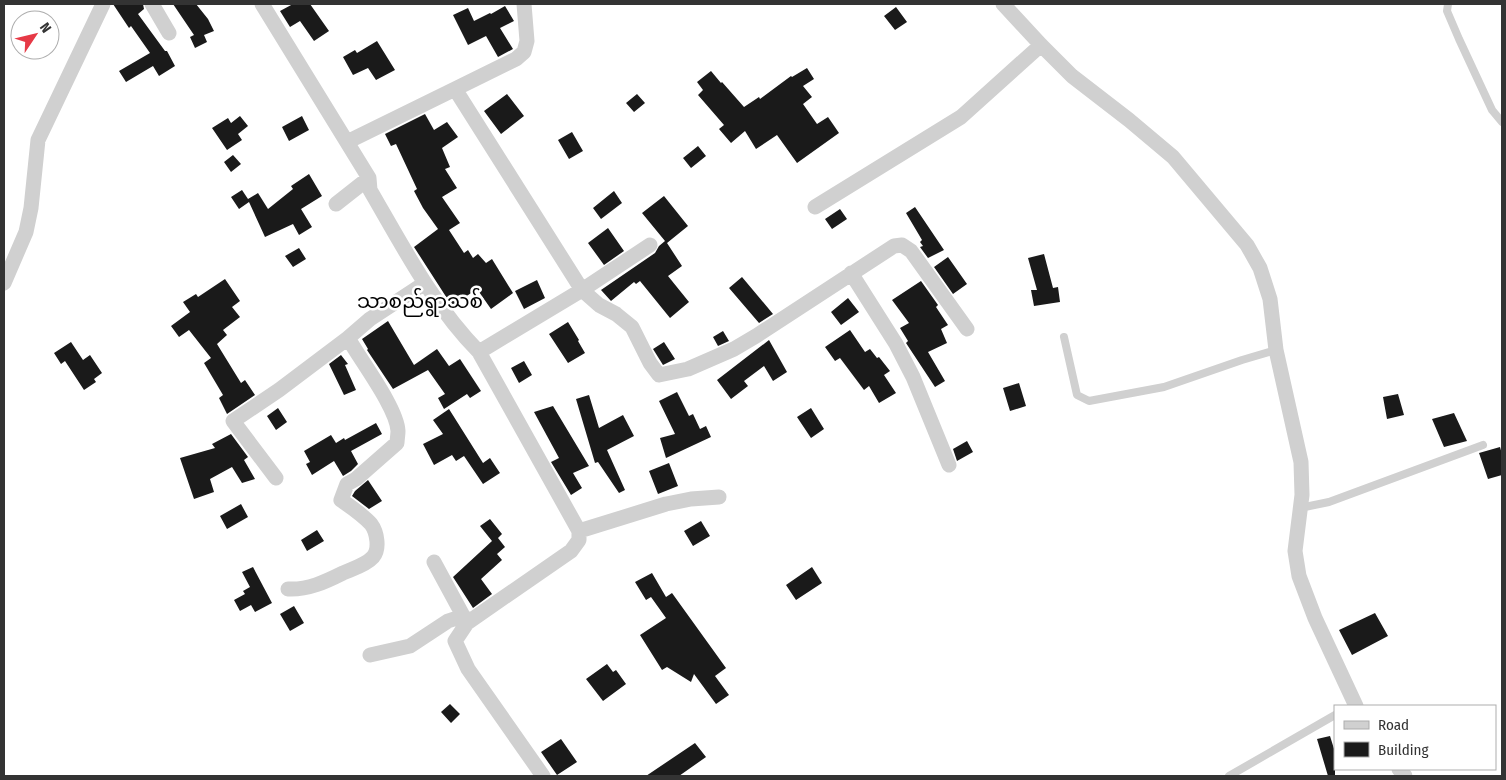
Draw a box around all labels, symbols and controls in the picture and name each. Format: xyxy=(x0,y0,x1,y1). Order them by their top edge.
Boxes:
north arrow xyxy=(10,10,60,60)
text: N xyxy=(36,20,55,36)
district label: သာစည်ရွာသစ် xyxy=(357,287,483,317)
legend xyxy=(1334,705,1496,770)
text: Road xyxy=(1378,716,1409,734)
text: Building xyxy=(1378,741,1429,759)

